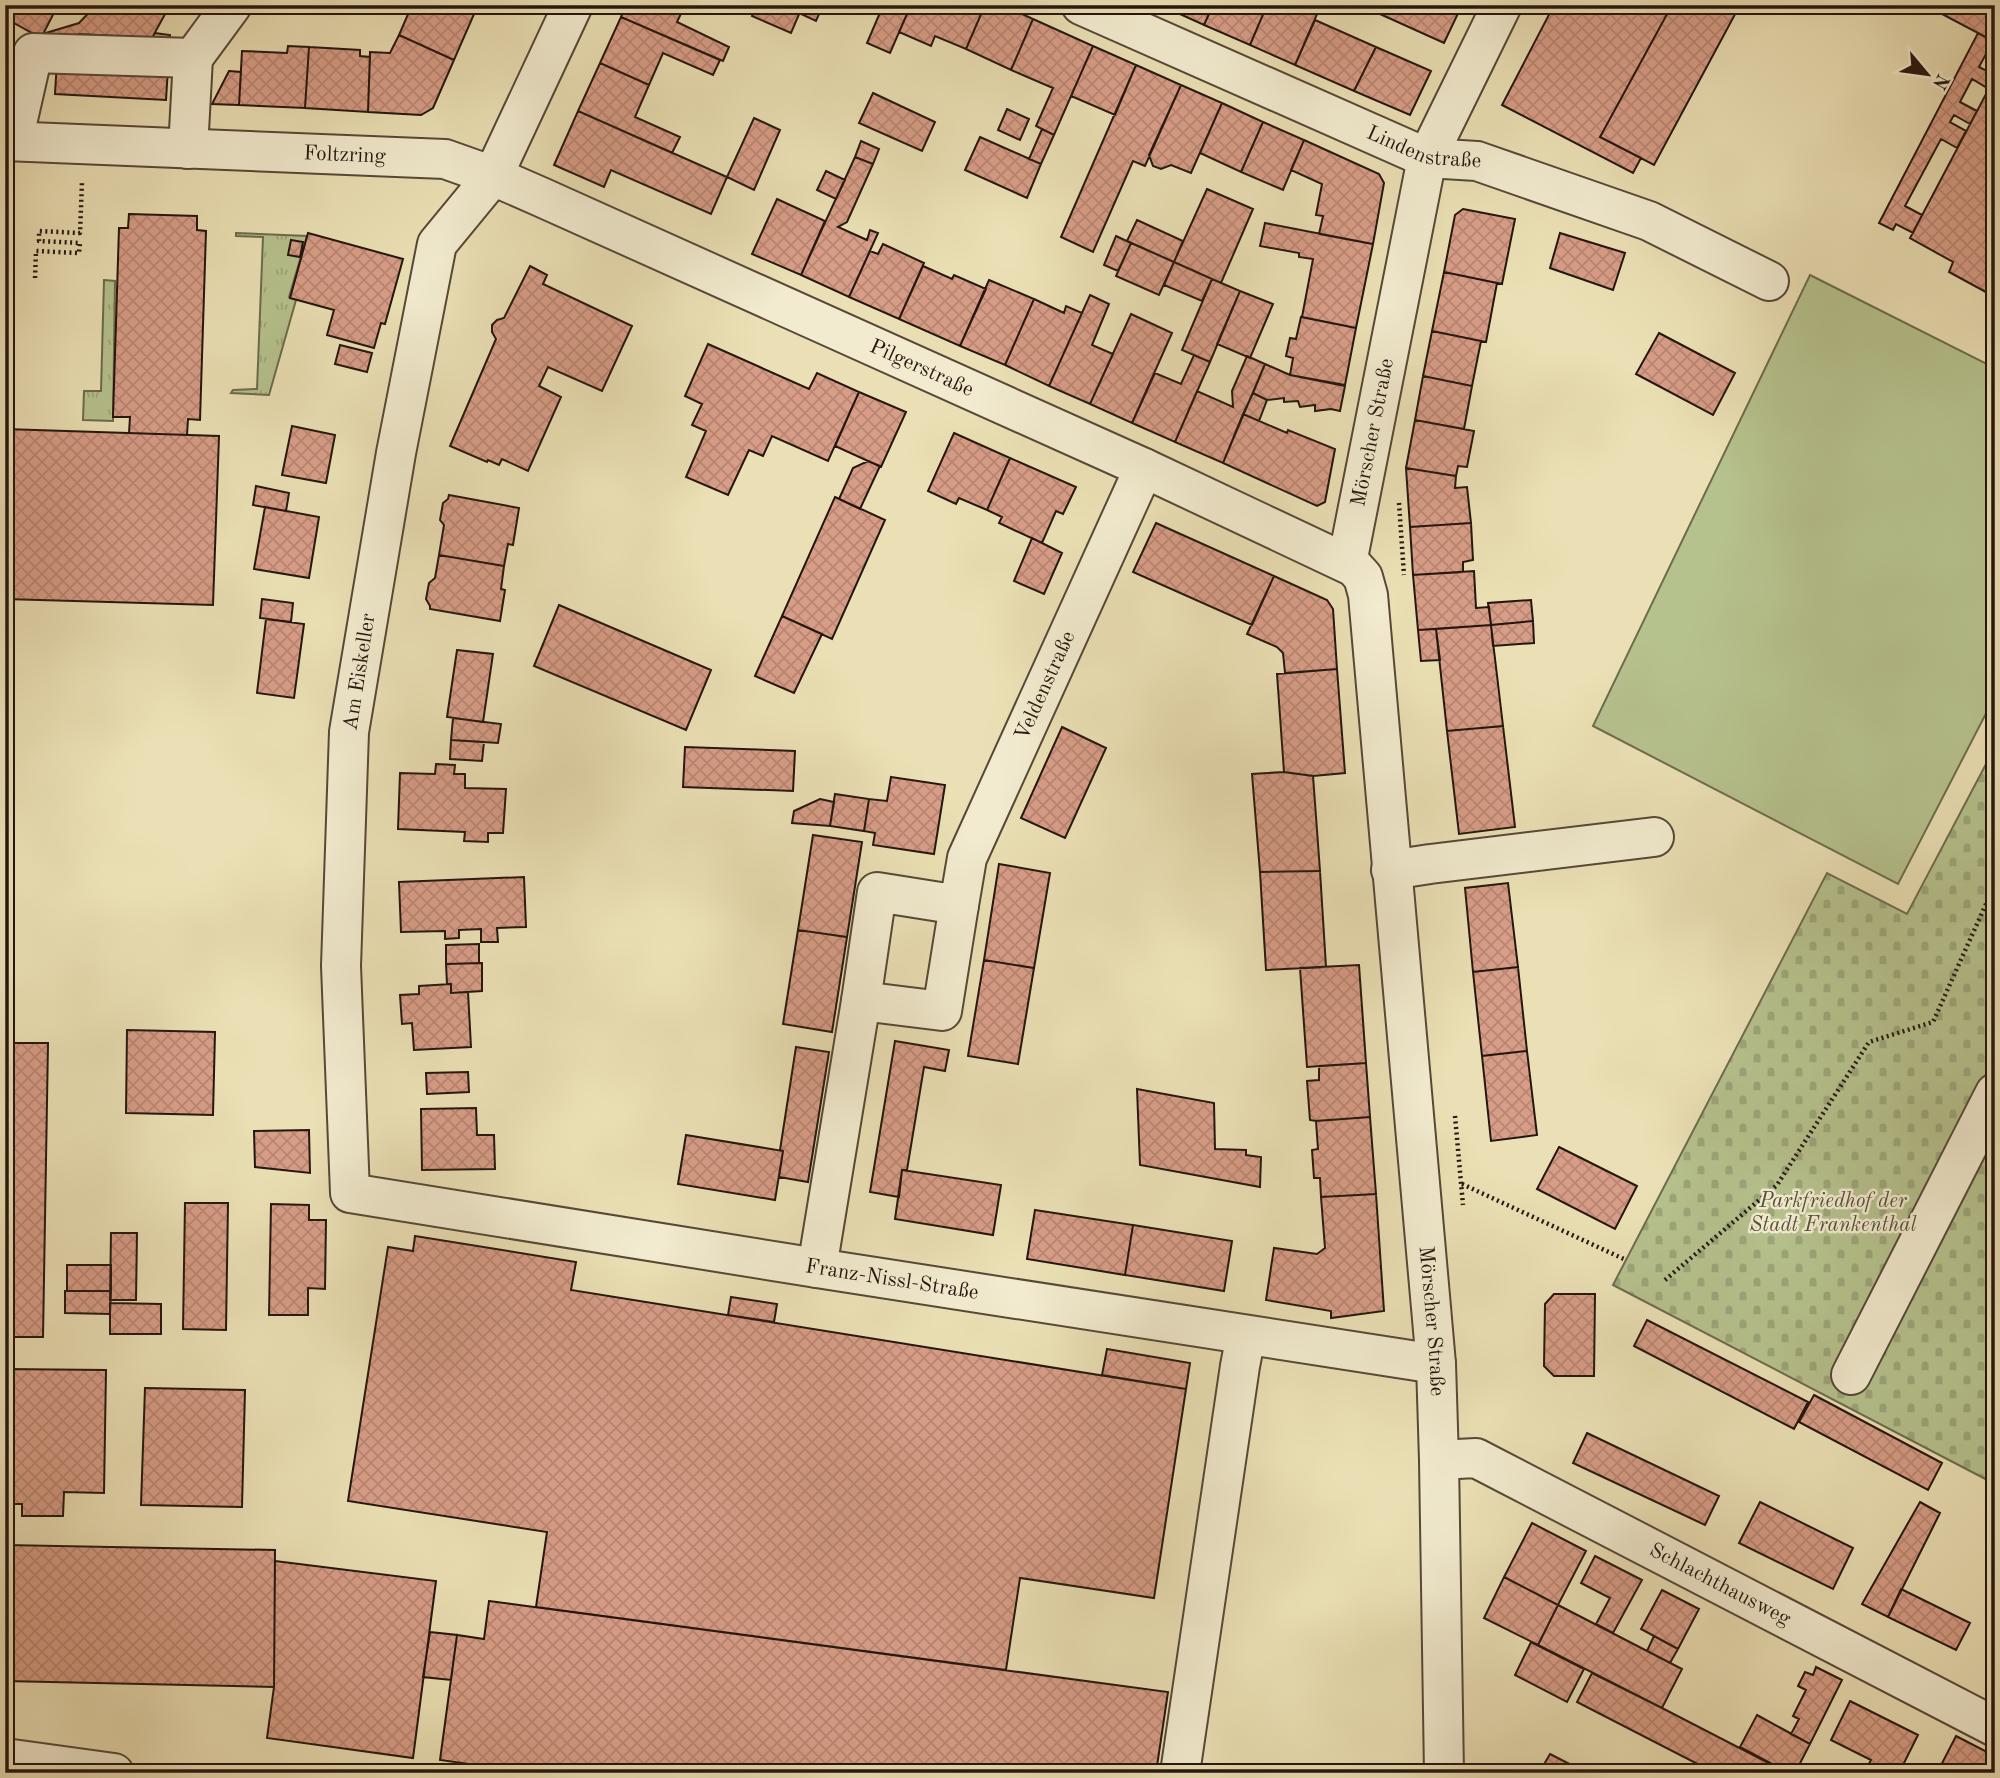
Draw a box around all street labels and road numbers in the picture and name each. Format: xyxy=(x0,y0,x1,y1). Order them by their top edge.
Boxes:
street label: Lindenstraße xyxy=(1363,122,1482,172)
street label: Foltzring xyxy=(303,143,387,167)
street label: Pilgerstraße xyxy=(867,336,977,400)
street label: Mörscher Straße xyxy=(1348,357,1398,508)
street label: Am Eiskeller xyxy=(340,612,380,732)
street label: Veldenstraße xyxy=(1011,628,1079,744)
street label: Mörscher Straße xyxy=(1415,1245,1448,1397)
street label: Franz-Nissl-Straße xyxy=(804,1256,980,1303)
street label: Schlachthausweg xyxy=(1646,1539,1795,1630)

